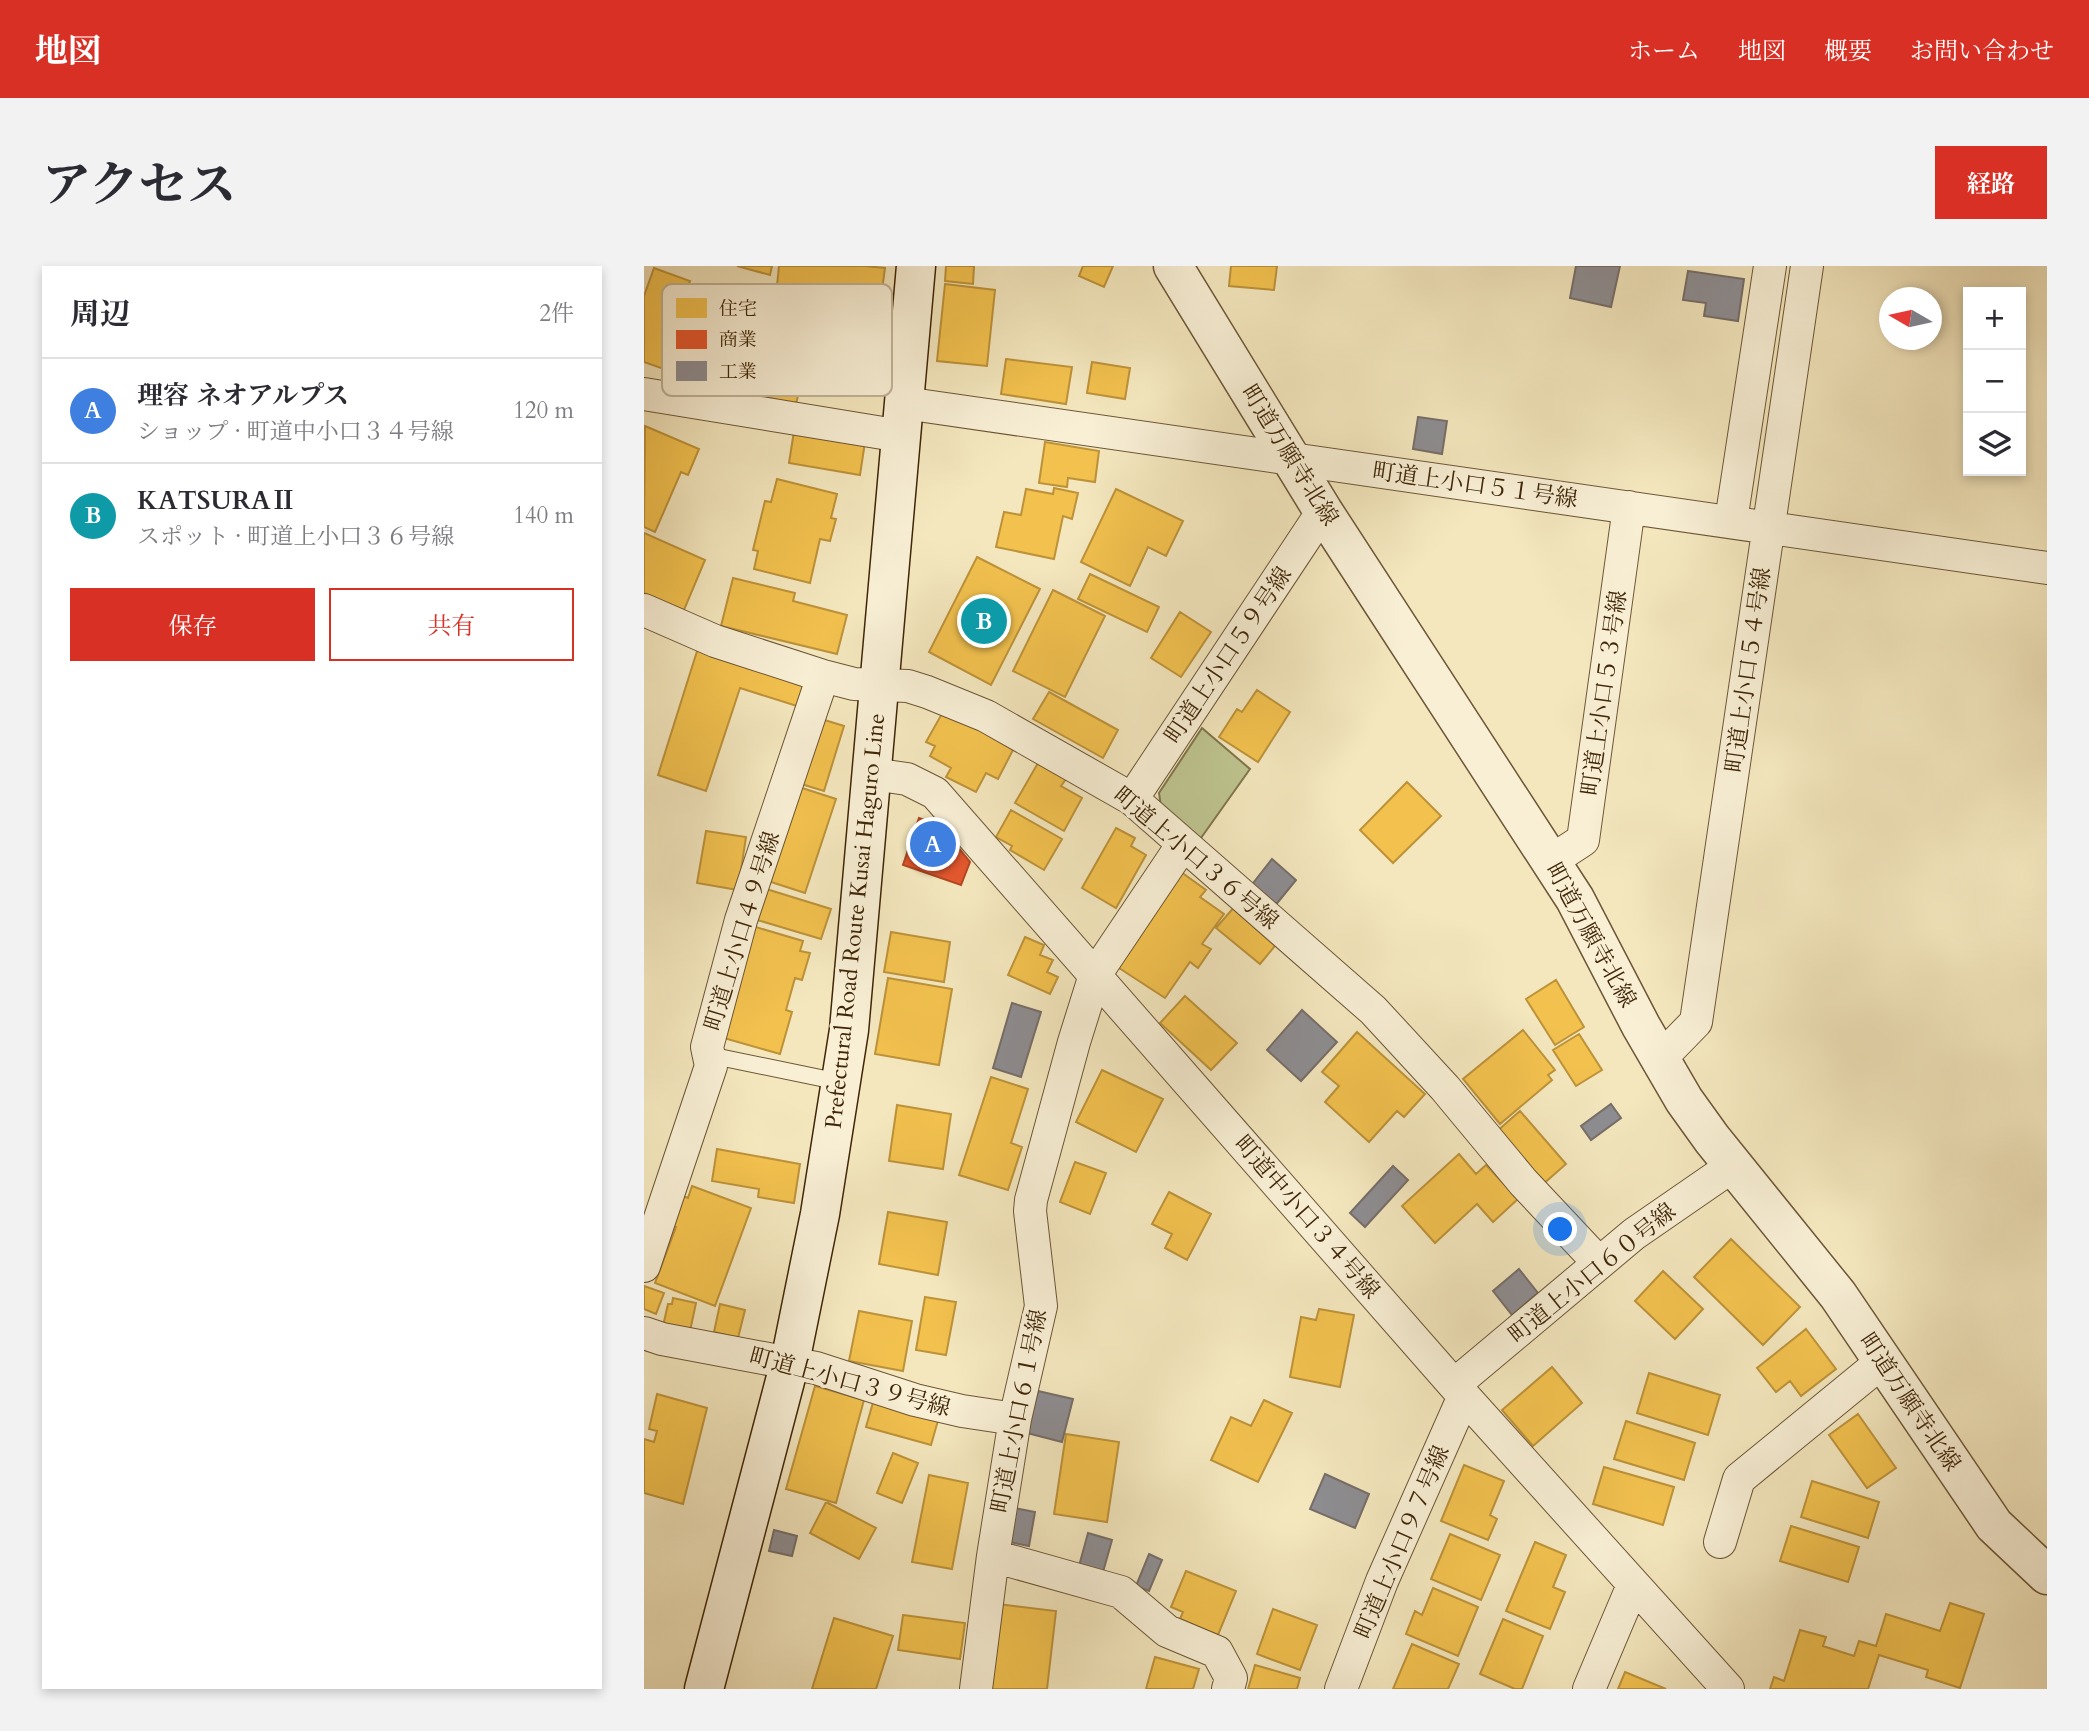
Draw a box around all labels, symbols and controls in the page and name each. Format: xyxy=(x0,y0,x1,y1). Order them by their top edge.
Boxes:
text: 地図 xyxy=(35,29,101,74)
text: ホーム xyxy=(1628,35,1700,68)
text: 地図 xyxy=(1738,35,1786,68)
text: 概要 xyxy=(1824,35,1872,68)
text: お問い合わせ xyxy=(1910,35,2054,68)
button: 経路 xyxy=(1935,146,2047,219)
text: アクセス xyxy=(42,152,237,219)
legend xyxy=(662,284,892,396)
north arrow xyxy=(1879,287,1942,350)
map controls xyxy=(1963,287,2026,476)
button: + xyxy=(1963,287,2026,350)
text: 周辺 xyxy=(70,294,130,335)
text: 住宅 xyxy=(719,296,757,322)
text: 2件 xyxy=(539,298,574,329)
text: 商業 xyxy=(719,327,757,353)
button: − xyxy=(1963,350,2026,413)
text: 工業 xyxy=(719,359,757,385)
text: 理容 ネオアルプス xyxy=(137,378,349,413)
street label: 町道万願寺北線 xyxy=(1234,379,1346,531)
text: A xyxy=(84,395,102,426)
text: 120 m xyxy=(513,395,574,426)
button: layers xyxy=(1963,413,2026,476)
text: ショップ · 町道中小口３４号線 xyxy=(137,416,454,447)
street label: 町道上小口５１号線 xyxy=(1370,455,1580,515)
text: KATSURAⅡ xyxy=(137,483,296,518)
text: B xyxy=(85,500,101,531)
text: 140 m xyxy=(513,500,574,531)
text: スポット · 町道上小口３６号線 xyxy=(137,521,454,552)
street label: 町道上小口５９号線 xyxy=(1157,561,1299,749)
street label: 町道上小口５４号線 xyxy=(1718,565,1778,775)
button: 保存 xyxy=(70,588,315,661)
button: 共有 xyxy=(329,588,574,661)
street label: 町道上小口５３号線 xyxy=(1574,588,1634,798)
pin: B xyxy=(961,595,1007,647)
street label: Prefectural Road Route Kusai Haguro Line xyxy=(818,712,892,1130)
street label: 町道上小口３６号線 xyxy=(1107,780,1285,936)
pin: A xyxy=(910,818,956,870)
street label: 町道上小口４９号線 xyxy=(697,827,787,1035)
street label: 町道万願寺北線 xyxy=(1538,857,1644,1013)
street label: 町道中小口３４号線 xyxy=(1227,1129,1387,1305)
street label: 町道上小口６０号線 xyxy=(1502,1196,1682,1350)
your location xyxy=(1543,1212,1577,1246)
street label: 町道上小口６１号線 xyxy=(984,1306,1054,1516)
street label: 町道万願寺北線 xyxy=(1852,1327,1968,1477)
street label: 町道上小口３９号線 xyxy=(746,1340,954,1424)
street label: 町道上小口９７号線 xyxy=(1347,1441,1457,1643)

